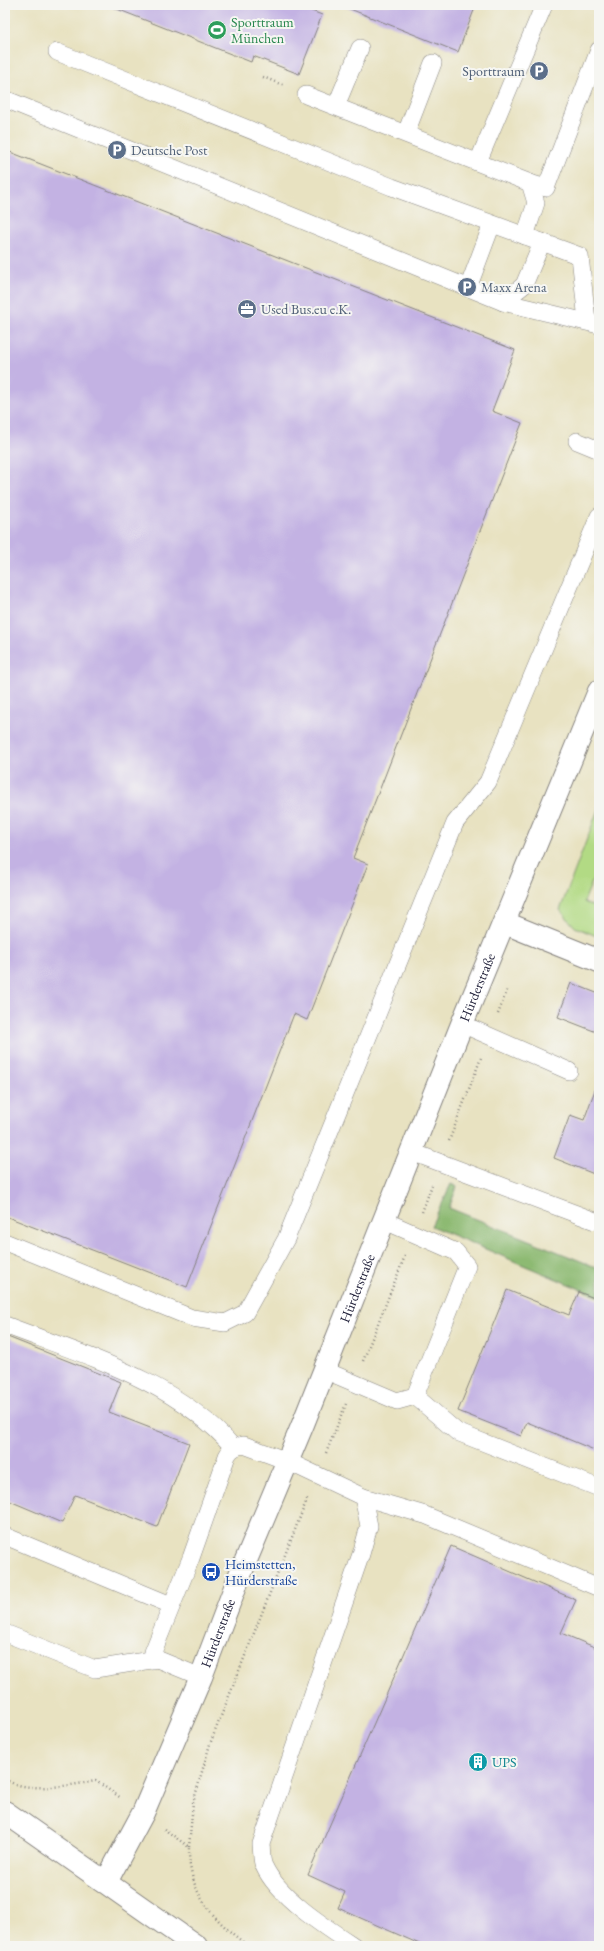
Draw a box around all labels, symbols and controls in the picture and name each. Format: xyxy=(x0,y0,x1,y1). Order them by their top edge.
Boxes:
place label: Sporttraum München xyxy=(231,13,294,47)
sports icon: Sporttraum München xyxy=(206,19,228,41)
parking icon: Sporttraum xyxy=(528,60,550,82)
place label: Sporttraum xyxy=(462,62,525,80)
parking icon: Deutsche Post xyxy=(106,139,128,161)
place label: Deutsche Post xyxy=(131,141,208,159)
parking icon: Maxx Arena xyxy=(456,276,478,298)
place label: Maxx Arena xyxy=(481,278,547,296)
office icon: Used Bus.eu e.K. xyxy=(236,298,258,320)
place label: Used Bus.eu e.K. xyxy=(261,300,351,318)
street label: Hürderstraße xyxy=(455,950,499,1024)
street label: Hürderstraße xyxy=(335,1251,379,1325)
place label: Heimstetten, Hürderstraße xyxy=(225,1555,298,1589)
bus stop icon: Heimstetten, Hürderstraße xyxy=(200,1561,222,1583)
street label: Hürderstraße xyxy=(196,1596,239,1670)
building icon: UPS xyxy=(467,1751,489,1773)
place label: UPS xyxy=(492,1753,517,1771)

